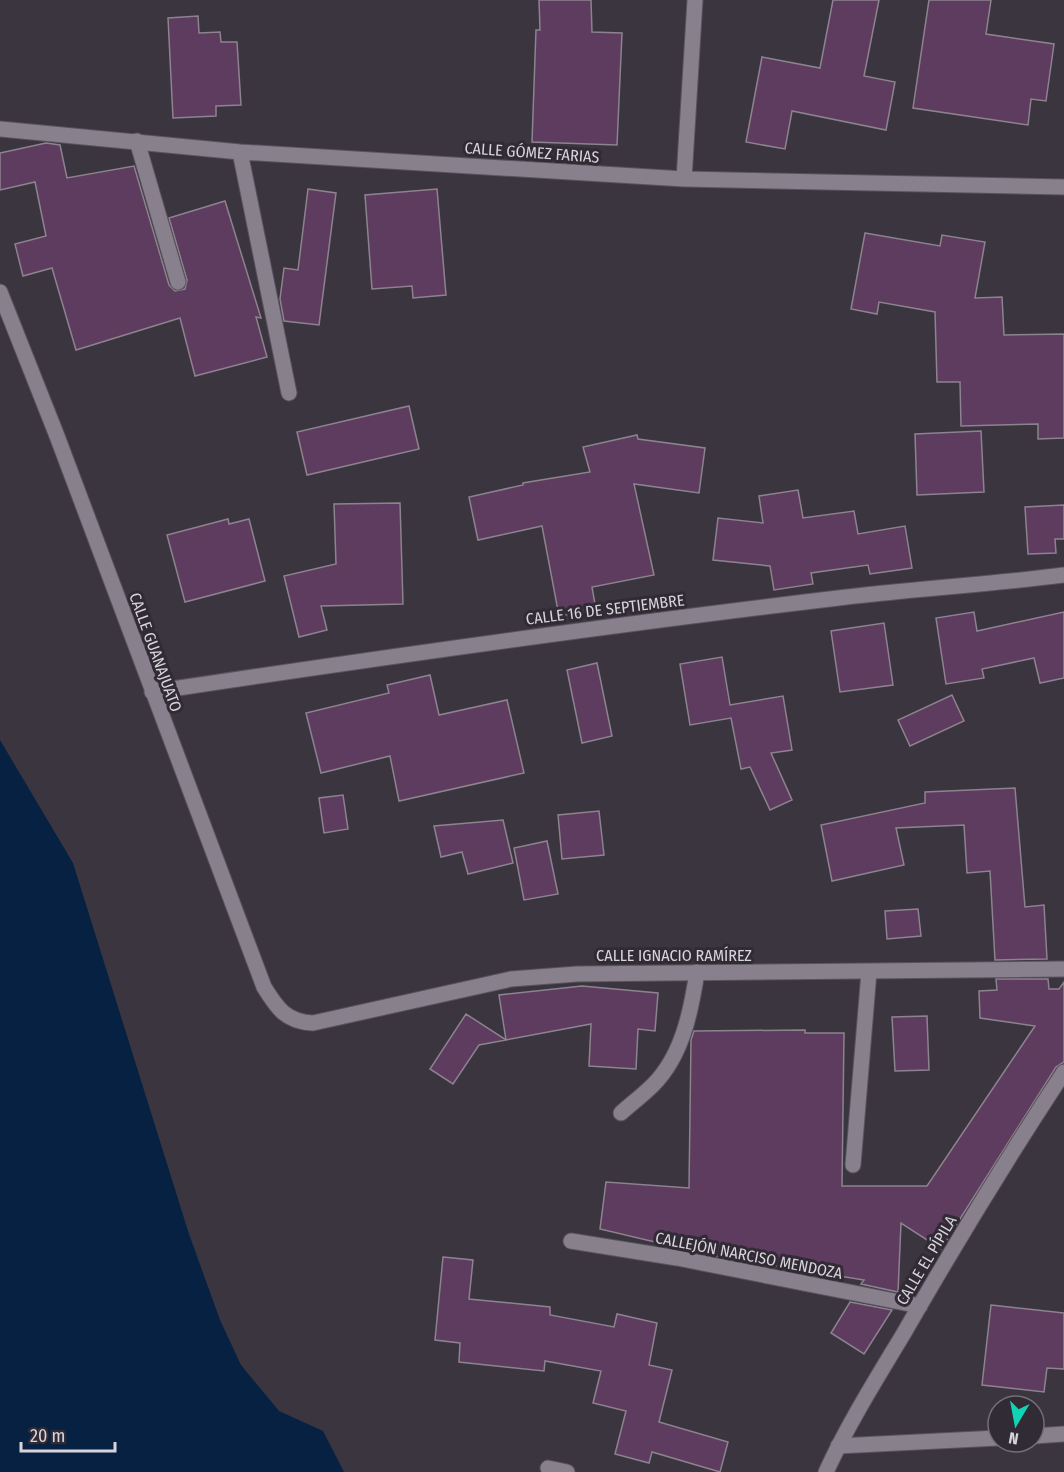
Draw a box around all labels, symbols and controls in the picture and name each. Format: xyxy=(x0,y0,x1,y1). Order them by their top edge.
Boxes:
street label: CALLE GÓMEZ FARIAS xyxy=(464,138,600,167)
street label: CALLE GUANAJUATO xyxy=(125,590,186,714)
street label: CALLE 16 DE SEPTIEMBRE xyxy=(525,590,685,629)
street label: CALLE IGNACIO RAMÍREZ xyxy=(596,946,752,965)
street label: CALLE EL PÍPILA xyxy=(892,1212,961,1308)
street label: CALLEJÓN NARCISO MENDOZA xyxy=(654,1228,845,1283)
north arrow xyxy=(986,1394,1046,1454)
scale bar xyxy=(21,1415,116,1453)
text: 20 m xyxy=(30,1425,65,1447)
text: N xyxy=(1007,1428,1020,1448)

